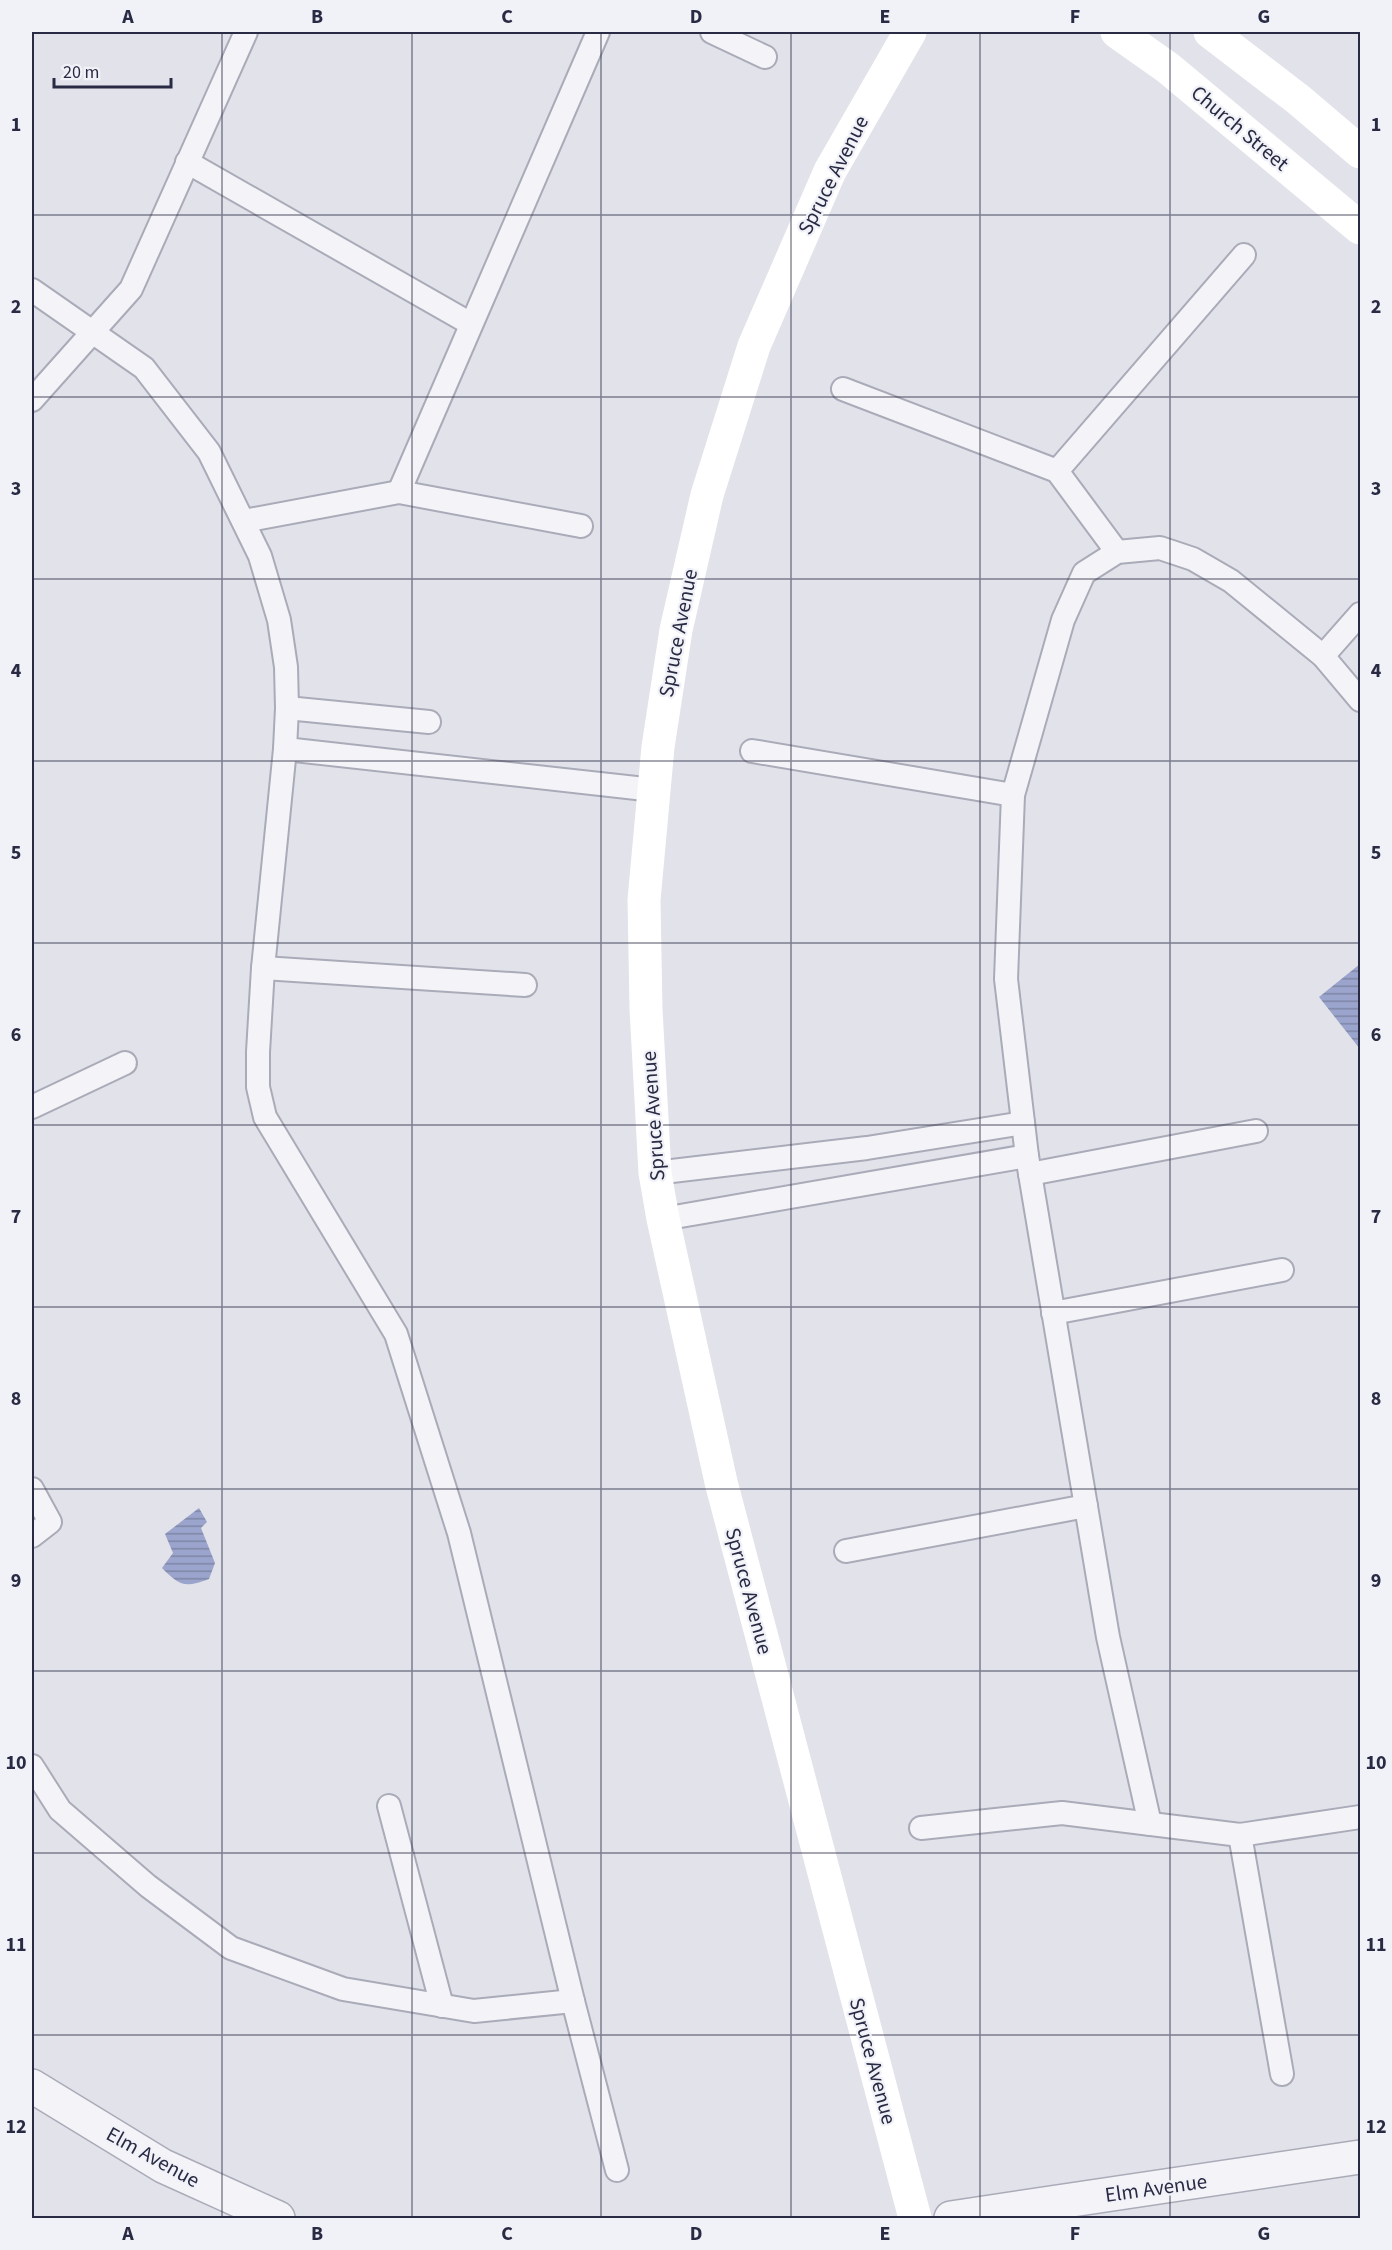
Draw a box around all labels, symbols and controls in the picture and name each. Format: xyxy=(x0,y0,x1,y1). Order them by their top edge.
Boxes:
text: A xyxy=(121,3,134,31)
text: B xyxy=(311,3,323,31)
text: C xyxy=(501,3,513,31)
text: D xyxy=(690,3,702,31)
text: E xyxy=(880,3,890,31)
text: F xyxy=(1070,3,1080,31)
text: G xyxy=(1258,3,1270,31)
scale bar xyxy=(54,51,171,89)
text: 20 m xyxy=(63,60,99,85)
street label: Church Street xyxy=(1184,78,1296,178)
street label: Spruce Avenue xyxy=(790,110,876,240)
text: 1 xyxy=(11,111,21,139)
text: 1 xyxy=(1371,111,1381,139)
text: 2 xyxy=(11,293,21,321)
text: 2 xyxy=(1371,293,1381,321)
text: 3 xyxy=(11,475,21,503)
text: 3 xyxy=(1371,475,1381,503)
street label: Spruce Avenue xyxy=(651,566,705,700)
text: 4 xyxy=(11,657,22,685)
text: 4 xyxy=(1371,657,1382,685)
text: 5 xyxy=(11,839,21,867)
text: 5 xyxy=(1371,839,1381,867)
text: 6 xyxy=(11,1021,21,1049)
text: 6 xyxy=(1371,1021,1381,1049)
street label: Spruce Avenue xyxy=(634,1050,672,1182)
text: 7 xyxy=(11,1203,21,1231)
text: 7 xyxy=(1371,1203,1381,1231)
text: 8 xyxy=(11,1385,21,1413)
text: 8 xyxy=(1371,1385,1381,1413)
street label: Spruce Avenue xyxy=(718,1524,780,1658)
text: 9 xyxy=(11,1567,21,1595)
text: 9 xyxy=(1371,1567,1381,1595)
text: 10 xyxy=(5,1749,27,1777)
text: 10 xyxy=(1365,1749,1387,1777)
text: 11 xyxy=(5,1931,27,1959)
text: 11 xyxy=(1365,1931,1387,1959)
street label: Spruce Avenue xyxy=(842,1994,904,2128)
text: 12 xyxy=(5,2113,27,2141)
text: 12 xyxy=(1365,2113,1387,2141)
street label: Elm Avenue xyxy=(101,2119,205,2195)
street label: Elm Avenue xyxy=(1103,2166,1209,2210)
text: A xyxy=(121,2220,134,2248)
text: B xyxy=(311,2220,323,2248)
text: C xyxy=(501,2220,513,2248)
text: D xyxy=(690,2220,702,2248)
text: E xyxy=(880,2220,890,2248)
text: F xyxy=(1070,2220,1080,2248)
text: G xyxy=(1258,2220,1270,2248)

